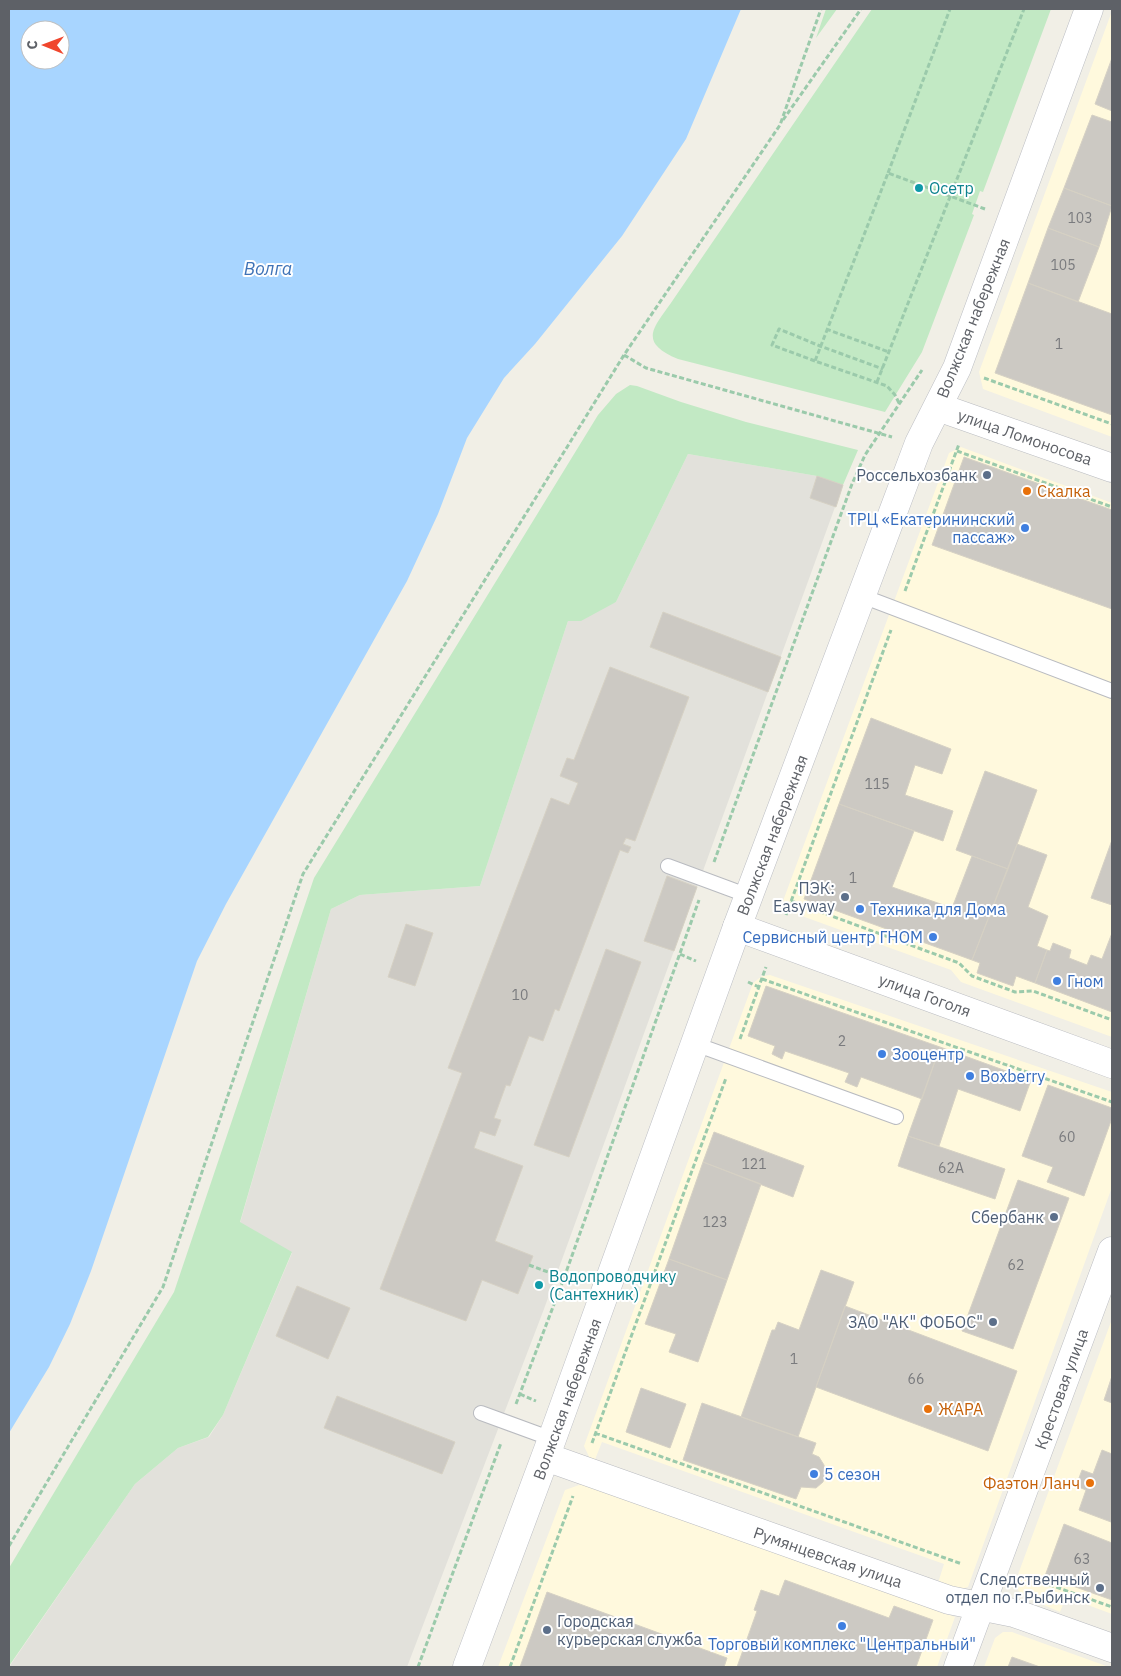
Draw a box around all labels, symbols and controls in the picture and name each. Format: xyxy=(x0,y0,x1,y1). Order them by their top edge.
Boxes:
north arrow xyxy=(20,20,70,70)
text: С xyxy=(23,40,41,49)
place label: Осетр xyxy=(929,178,974,198)
marker: Осетр xyxy=(913,182,925,194)
house number: 103 xyxy=(1067,209,1093,227)
street label: Волжская набережная xyxy=(932,235,1014,401)
house number: 105 xyxy=(1050,256,1076,274)
water label: Волга xyxy=(244,257,292,280)
house number: 1 xyxy=(1055,335,1063,353)
street label: улица Ломоносова xyxy=(955,405,1095,470)
place label: Россельхозбанк xyxy=(856,465,977,485)
marker: Россельхозбанк xyxy=(981,469,993,481)
place label: Скалка xyxy=(1037,481,1091,501)
marker: Скалка xyxy=(1021,485,1033,497)
place label: ТРЦ «Екатерининский пассаж» xyxy=(848,509,1015,547)
marker: ТРЦ «Екатерининский пассаж» xyxy=(1019,522,1031,534)
street label: Волжская набережная xyxy=(732,752,812,918)
house number: 115 xyxy=(864,775,890,793)
house number: 1 xyxy=(849,869,857,887)
place label: ПЭК: Easyway xyxy=(773,878,835,916)
marker: ПЭК: Easyway xyxy=(839,891,851,903)
place label: Техника для Дома xyxy=(870,899,1006,919)
marker: Техника для Дома xyxy=(854,903,866,915)
place label: Сервисный центр ГНОМ xyxy=(742,927,923,947)
marker: Сервисный центр ГНОМ xyxy=(927,931,939,943)
street label: улица Гоголя xyxy=(876,969,974,1021)
place label: Гном xyxy=(1067,971,1104,991)
marker: Гном xyxy=(1051,975,1063,987)
house number: 10 xyxy=(512,986,528,1004)
house number: 2 xyxy=(838,1032,846,1050)
place label: Зооцентр xyxy=(892,1044,964,1064)
marker: Зооцентр xyxy=(876,1048,888,1060)
place label: Boxberry xyxy=(980,1066,1045,1086)
marker: Boxberry xyxy=(964,1070,976,1082)
house number: 60 xyxy=(1059,1128,1075,1146)
house number: 121 xyxy=(741,1155,767,1173)
house number: 62А xyxy=(938,1159,964,1177)
place label: Сбербанк xyxy=(971,1207,1044,1227)
marker: Сбербанк xyxy=(1048,1211,1060,1223)
house number: 123 xyxy=(702,1213,728,1231)
house number: 62 xyxy=(1008,1256,1024,1274)
place label: Водопроводчику (Сантехник) xyxy=(549,1266,676,1304)
marker: Водопроводчику (Сантехник) xyxy=(533,1279,545,1291)
place label: ЗАО "АК" ФОБОС" xyxy=(848,1312,983,1332)
street label: Волжская набережная xyxy=(528,1315,606,1483)
marker: ЗАО "АК" ФОБОС" xyxy=(987,1316,999,1328)
street label: Крестовая улица xyxy=(1030,1325,1092,1452)
house number: 1 xyxy=(790,1350,798,1368)
house number: 66 xyxy=(908,1370,924,1388)
place label: ЖАРА xyxy=(938,1399,983,1419)
marker: ЖАРА xyxy=(922,1403,934,1415)
place label: 5 сезон xyxy=(824,1464,881,1484)
marker: 5 сезон xyxy=(808,1468,820,1480)
place label: Фаэтон Ланч xyxy=(983,1473,1080,1493)
marker: Фаэтон Ланч xyxy=(1084,1477,1096,1489)
street label: Румянцевская улица xyxy=(751,1522,906,1592)
house number: 63 xyxy=(1074,1550,1090,1568)
place label: Следственный отдел по г.Рыбинск xyxy=(945,1569,1090,1607)
marker: Следственный отдел по г.Рыбинск xyxy=(1094,1582,1106,1594)
place label: Городская курьерская служба xyxy=(557,1611,702,1649)
marker: Торговый комплекс "Центральный" xyxy=(836,1620,848,1632)
marker: Городская курьерская служба xyxy=(541,1624,553,1636)
place label: Торговый комплекс "Центральный" xyxy=(708,1634,976,1654)

